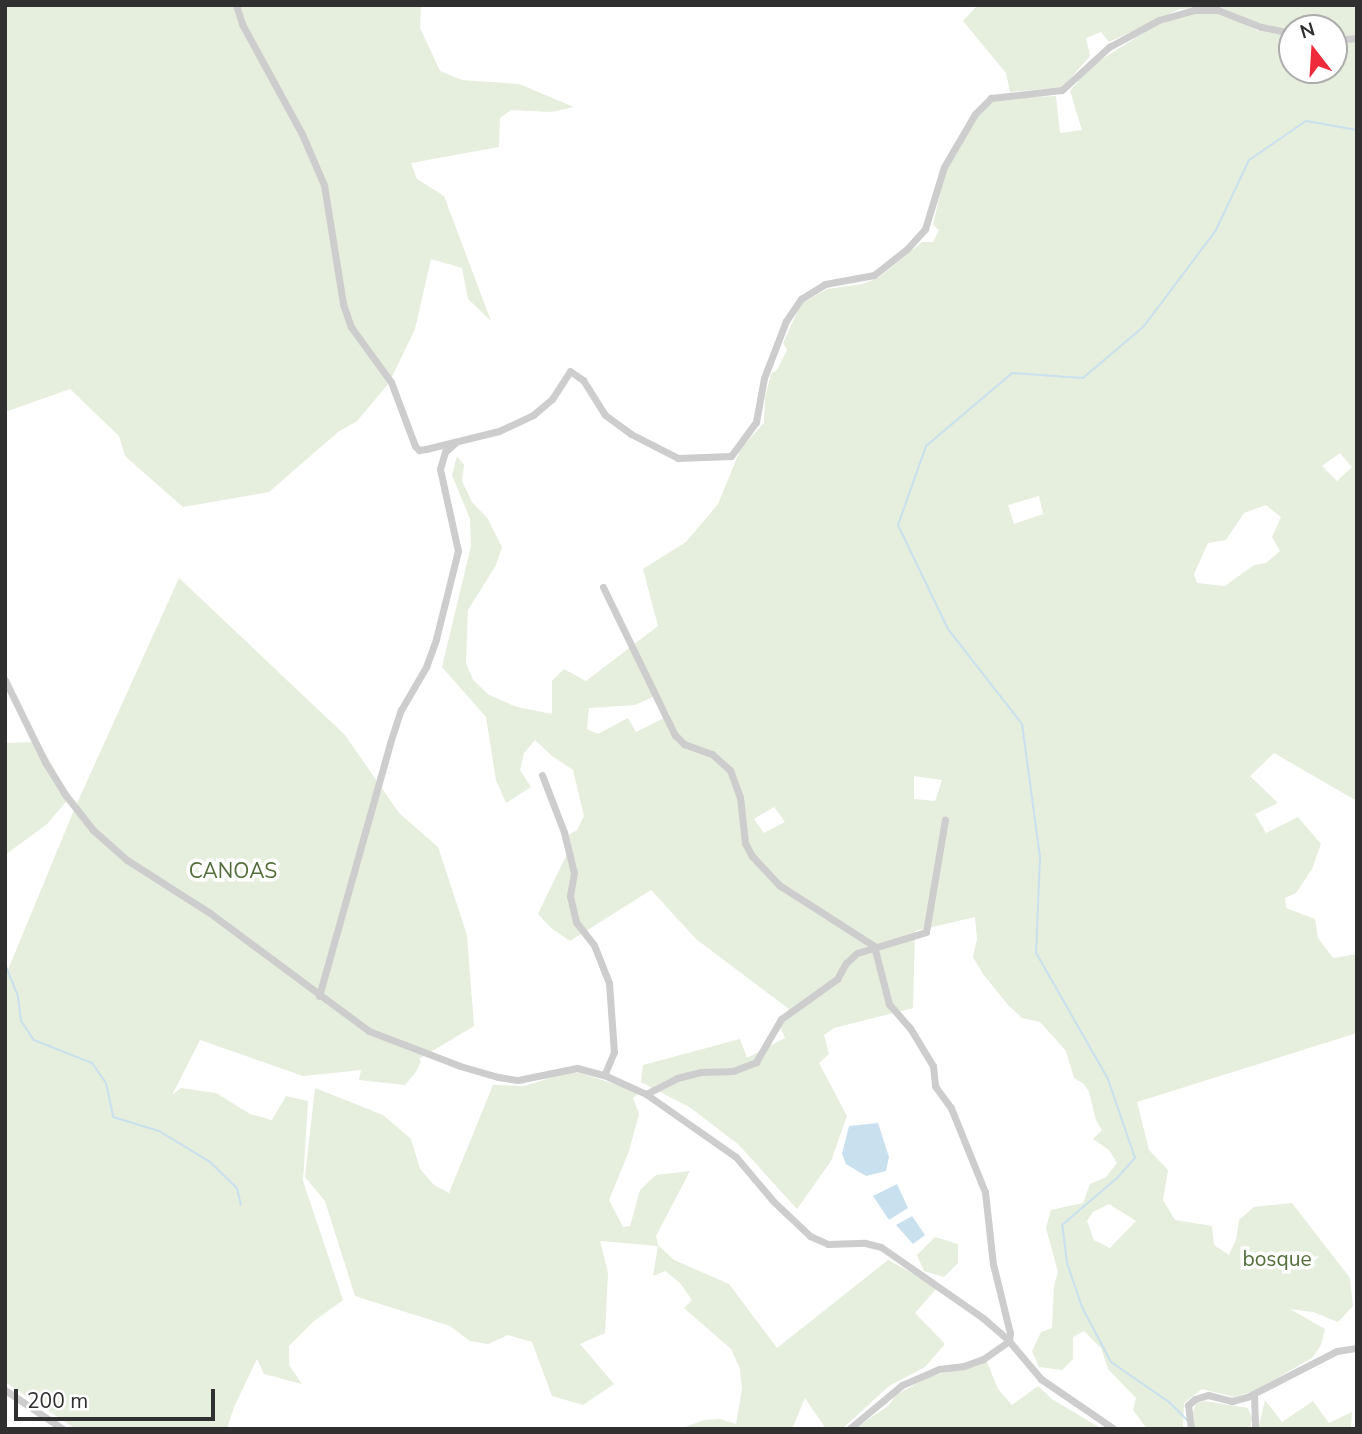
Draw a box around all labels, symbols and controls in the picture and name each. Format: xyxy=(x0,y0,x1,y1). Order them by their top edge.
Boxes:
north arrow xyxy=(1278,14,1348,84)
text: N xyxy=(1297,16,1318,45)
park label: CANOAS xyxy=(189,858,277,884)
park label: bosque xyxy=(1242,1246,1312,1272)
scale bar xyxy=(18,1374,219,1418)
text: 200 m xyxy=(27,1387,88,1415)

